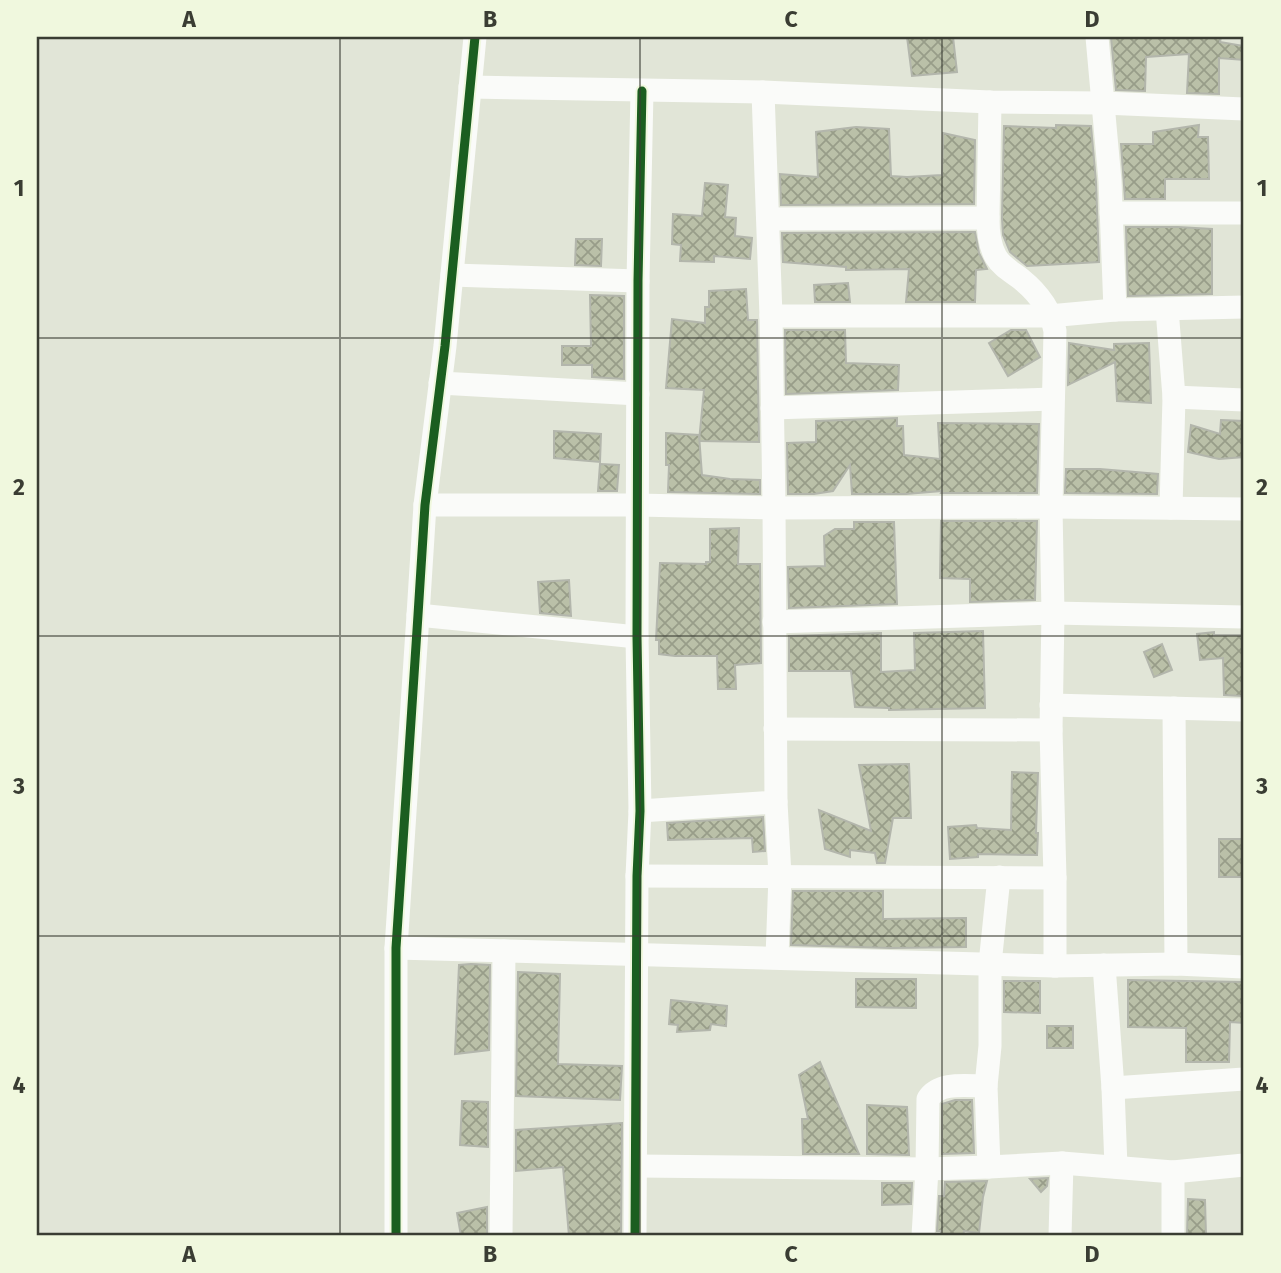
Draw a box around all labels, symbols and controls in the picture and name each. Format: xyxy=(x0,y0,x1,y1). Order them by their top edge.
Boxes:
text: A xyxy=(181,5,196,33)
text: B xyxy=(483,5,497,33)
text: C xyxy=(784,5,798,33)
text: D xyxy=(1085,5,1100,33)
text: 1 xyxy=(14,174,24,202)
text: 1 xyxy=(1257,174,1267,202)
text: 2 xyxy=(13,473,25,501)
text: 2 xyxy=(1256,473,1268,501)
text: 3 xyxy=(12,772,25,800)
text: 3 xyxy=(1255,772,1268,800)
text: 4 xyxy=(13,1071,26,1099)
text: 4 xyxy=(1256,1071,1269,1099)
text: A xyxy=(181,1240,196,1268)
text: B xyxy=(483,1240,497,1268)
text: C xyxy=(784,1240,798,1268)
text: D xyxy=(1085,1240,1100,1268)

